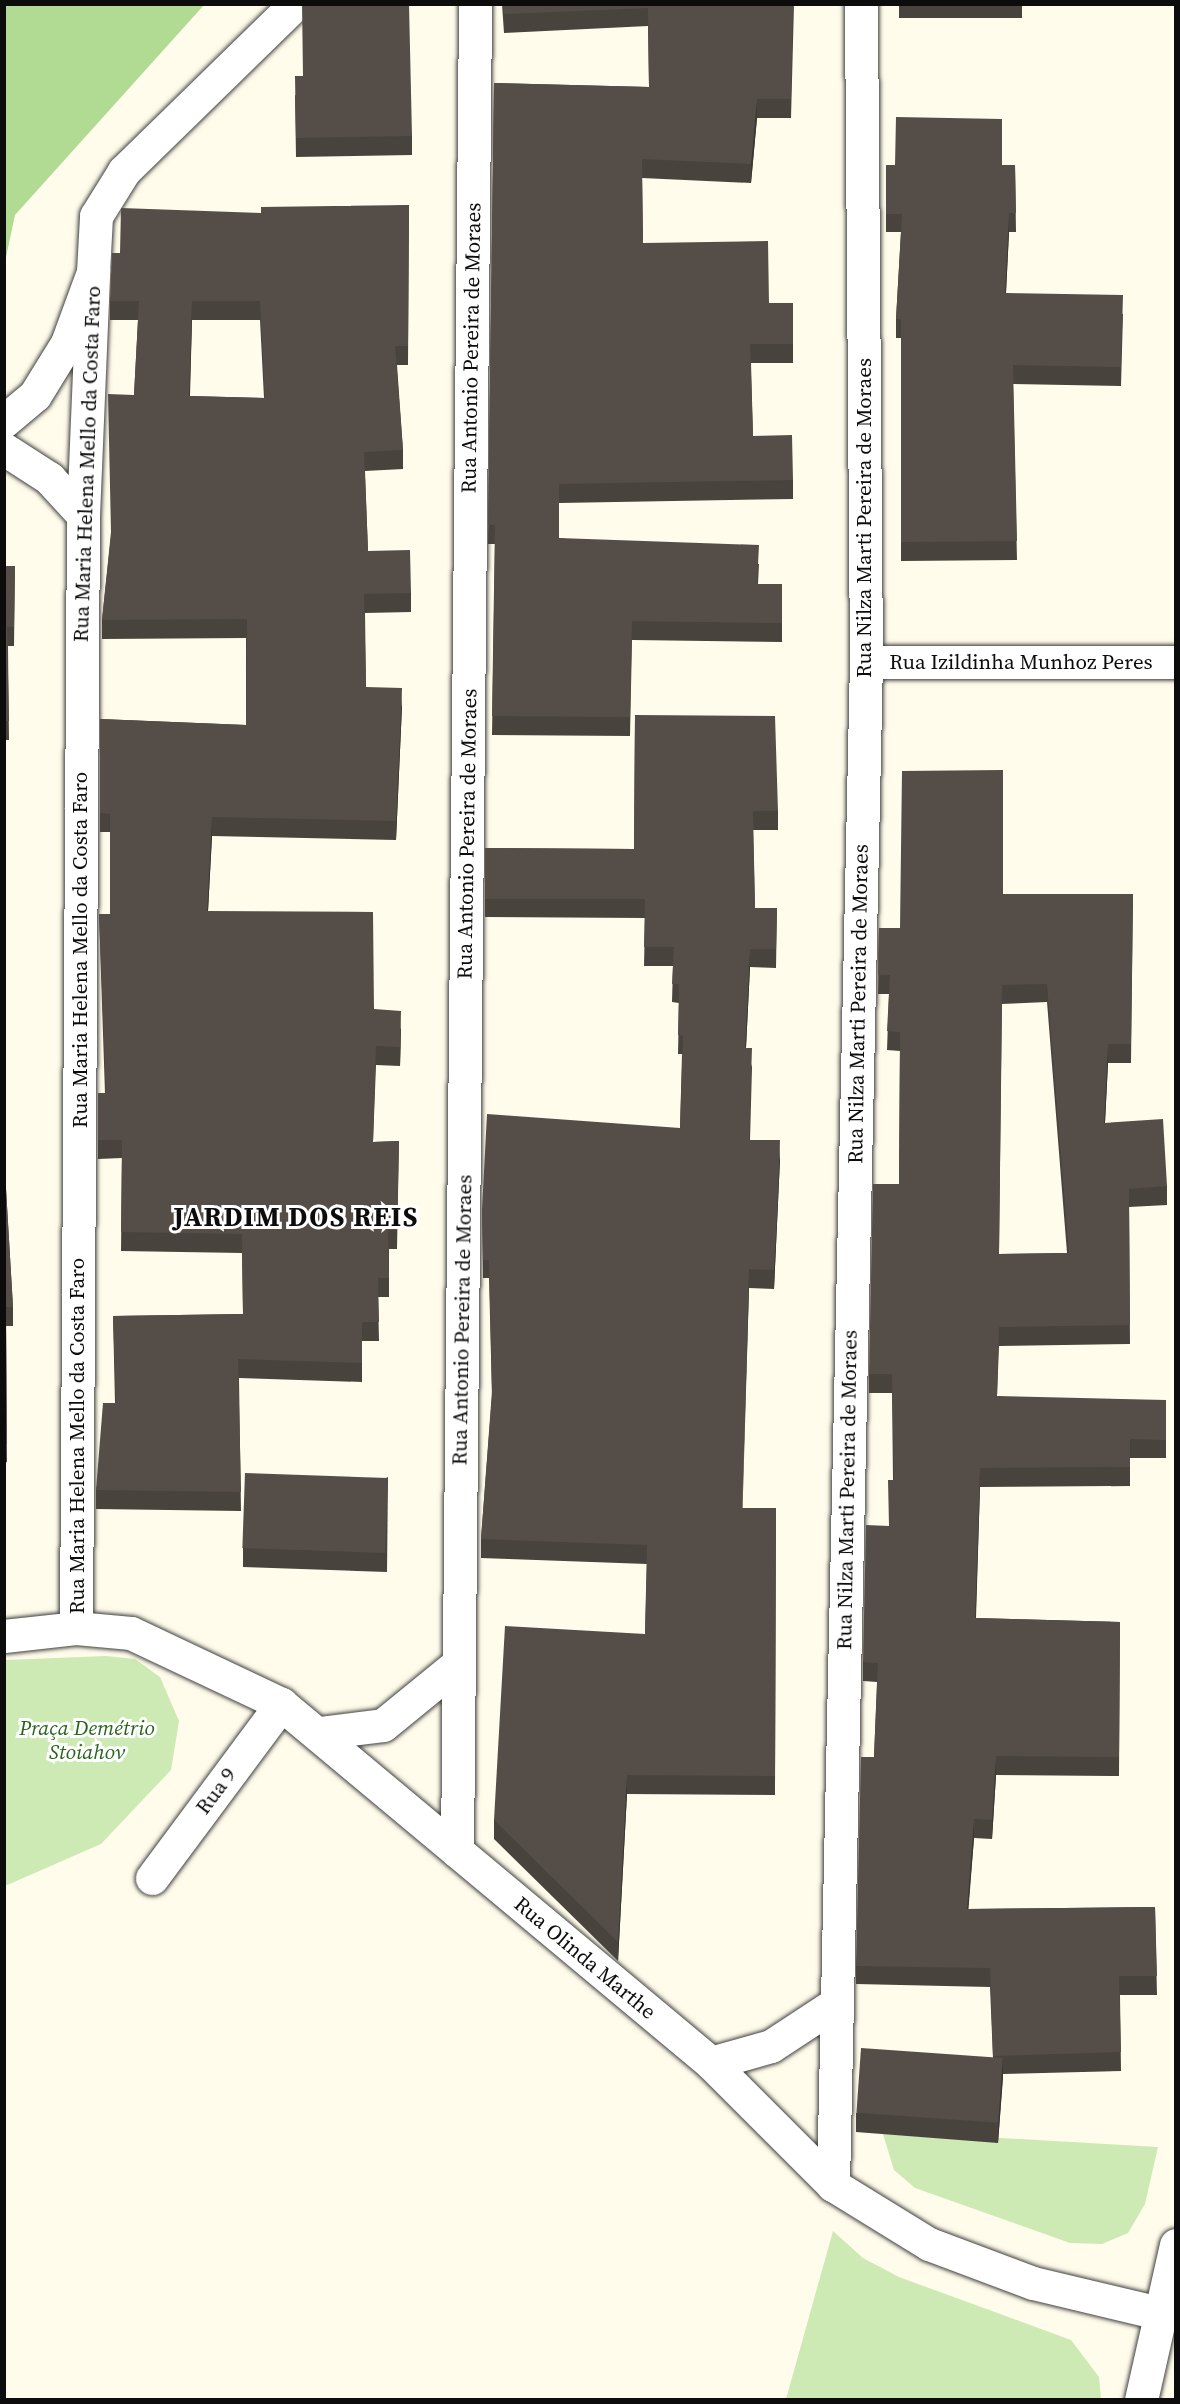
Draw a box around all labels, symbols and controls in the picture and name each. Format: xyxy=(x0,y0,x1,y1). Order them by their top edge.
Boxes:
street label: Rua Antonio Pereira de Moraes xyxy=(456,202,486,494)
street label: Rua Maria Helena Mello da Costa Faro xyxy=(68,285,106,643)
street label: Rua Nilza Marti Pereira de Moraes xyxy=(851,358,877,678)
street label: Rua Izildinha Munhoz Peres xyxy=(889,649,1153,675)
street label: Rua Antonio Pereira de Moraes xyxy=(452,688,482,980)
street label: Rua Maria Helena Mello da Costa Faro xyxy=(67,772,93,1128)
street label: Rua Nilza Marti Pereira de Moraes xyxy=(843,844,873,1164)
street label: Rua Antonio Pereira de Moraes xyxy=(447,1174,477,1466)
district label: JARDIM DOS REIS xyxy=(173,1201,419,1233)
street label: Rua Maria Helena Mello da Costa Faro xyxy=(64,1258,90,1614)
street label: Rua Nilza Marti Pereira de Moraes xyxy=(832,1330,862,1650)
park label: Praça Demétrio Stoiahov xyxy=(19,1715,155,1765)
street label: Rua 9 xyxy=(190,1763,242,1819)
street label: Rua Olinda Marthe xyxy=(509,1891,661,2025)

